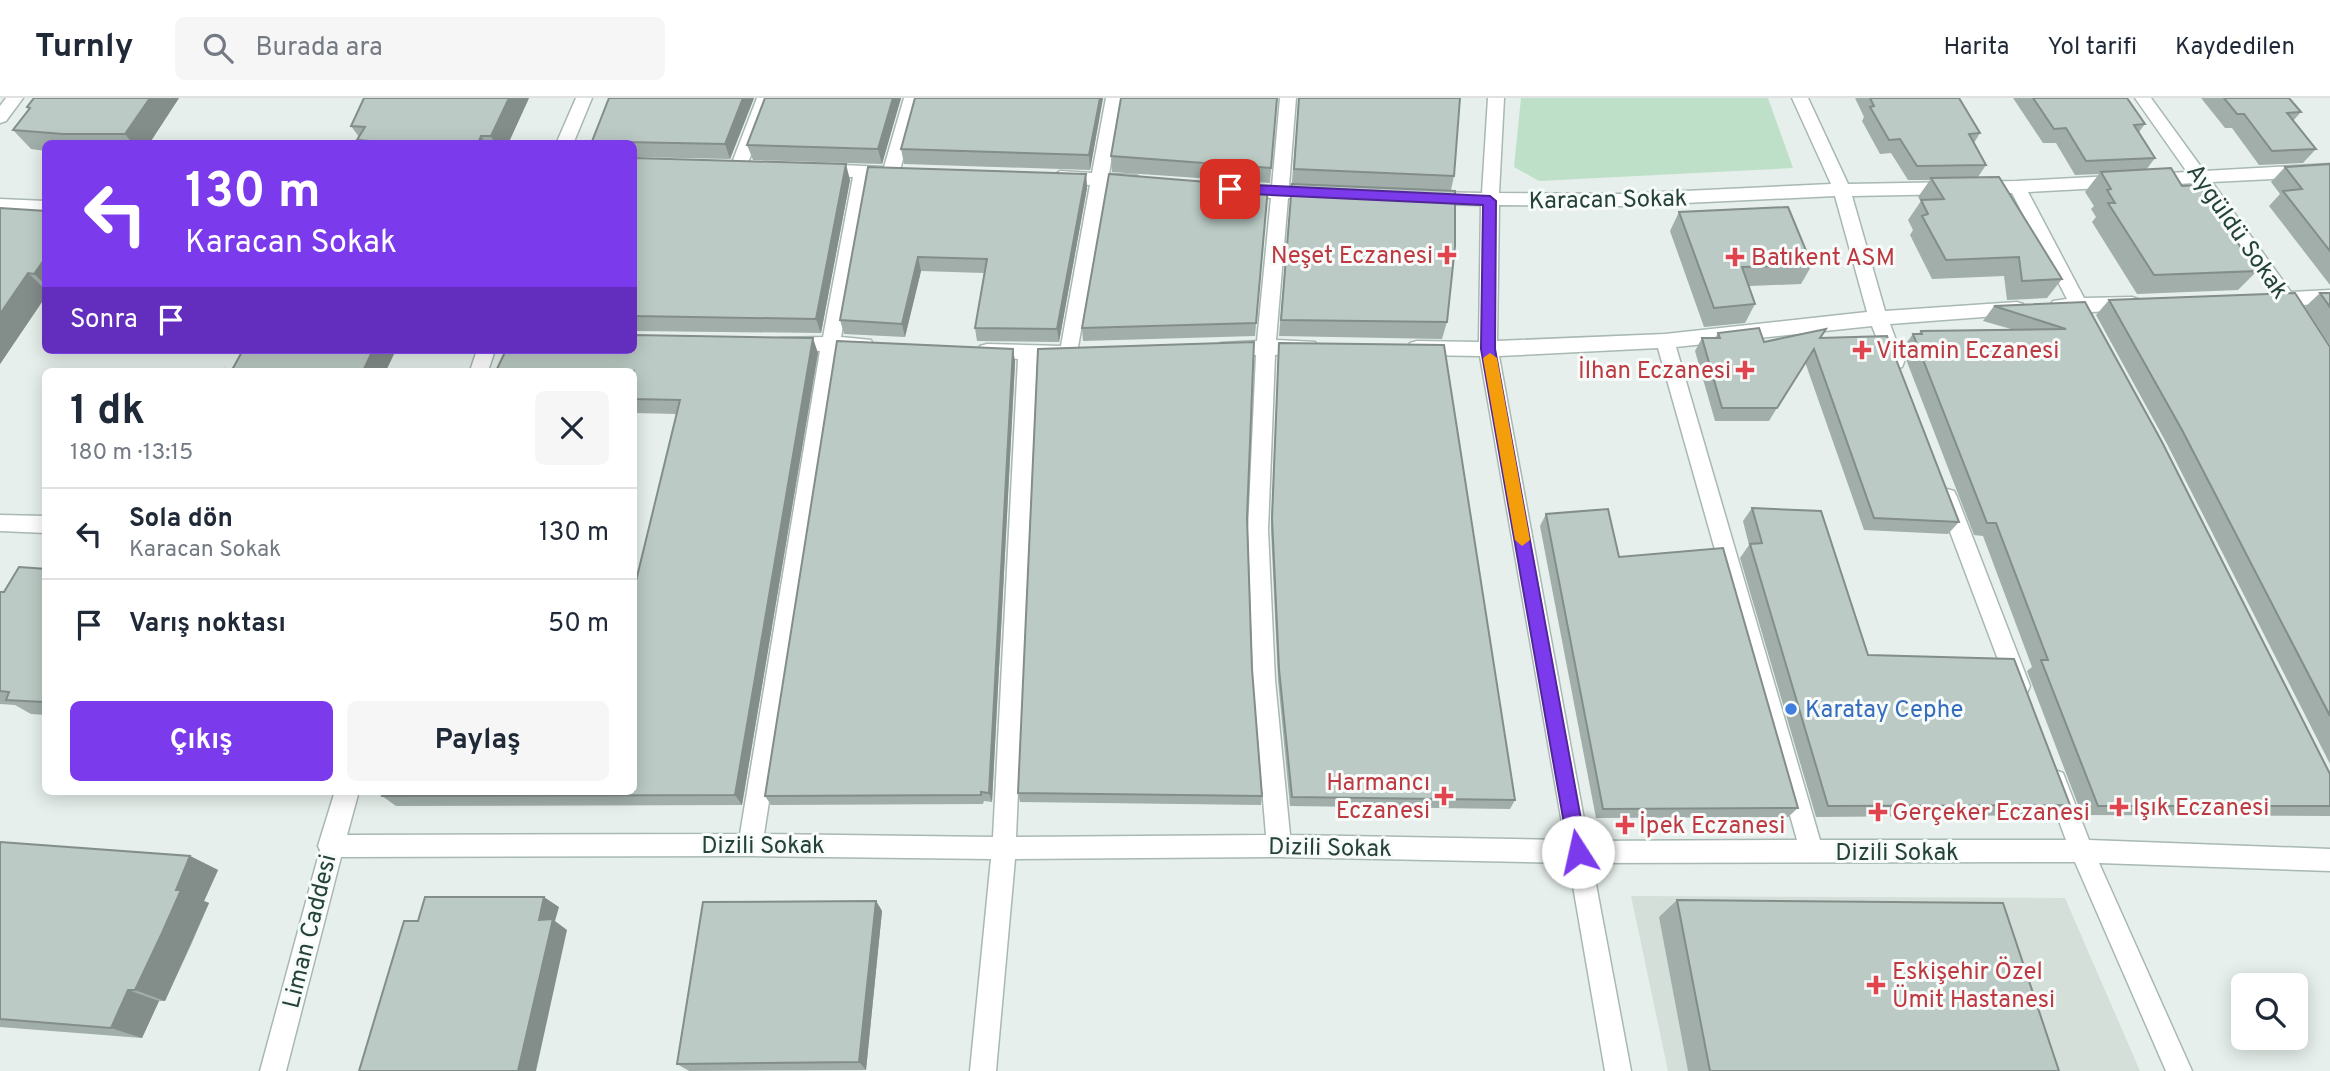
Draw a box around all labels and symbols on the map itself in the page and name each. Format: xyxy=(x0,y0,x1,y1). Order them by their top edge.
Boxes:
pin xyxy=(1200,159,1260,219)
street label: Aygüldü Sokak xyxy=(2179,159,2294,306)
street label: Karacan Sokak xyxy=(1528,185,1688,217)
place label: Neşet Eczanesi xyxy=(1271,242,1433,272)
place label: Batıkent ASM xyxy=(1751,244,1895,274)
marker: Neşet Eczanesi xyxy=(1439,247,1455,263)
marker: Batıkent ASM xyxy=(1725,247,1745,267)
place label: Vitamin Eczanesi xyxy=(1876,337,2059,367)
marker: Vitamin Eczanesi xyxy=(1854,342,1870,358)
place label: İlhan Eczanesi xyxy=(1578,356,1731,387)
marker: İlhan Eczanesi xyxy=(1737,362,1753,378)
place label: Karatay Cephe xyxy=(1805,696,1963,726)
marker: Karatay Cephe xyxy=(1783,701,1799,717)
place label: Harmancı Eczanesi xyxy=(1326,769,1430,827)
marker: Harmancı Eczanesi xyxy=(1436,788,1452,804)
place label: Işık Eczanesi xyxy=(2133,794,2269,824)
place label: Gerçeker Eczanesi xyxy=(1892,799,2090,829)
marker: Işık Eczanesi xyxy=(2111,799,2127,815)
marker: Gerçeker Eczanesi xyxy=(1870,804,1886,820)
place label: İpek Eczanesi xyxy=(1639,811,1785,842)
position arrow xyxy=(1541,815,1615,889)
marker: İpek Eczanesi xyxy=(1617,817,1633,833)
street label: Dizili Sokak xyxy=(701,832,825,862)
street label: Dizili Sokak xyxy=(1268,833,1392,865)
street label: Dizili Sokak xyxy=(1835,839,1959,869)
street label: Liman Caddesi xyxy=(277,851,345,1012)
place label: Eskişehir Özel Ümit Hastanesi xyxy=(1892,956,2055,1016)
marker: Eskişehir Özel Ümit Hastanesi xyxy=(1866,975,1886,995)

